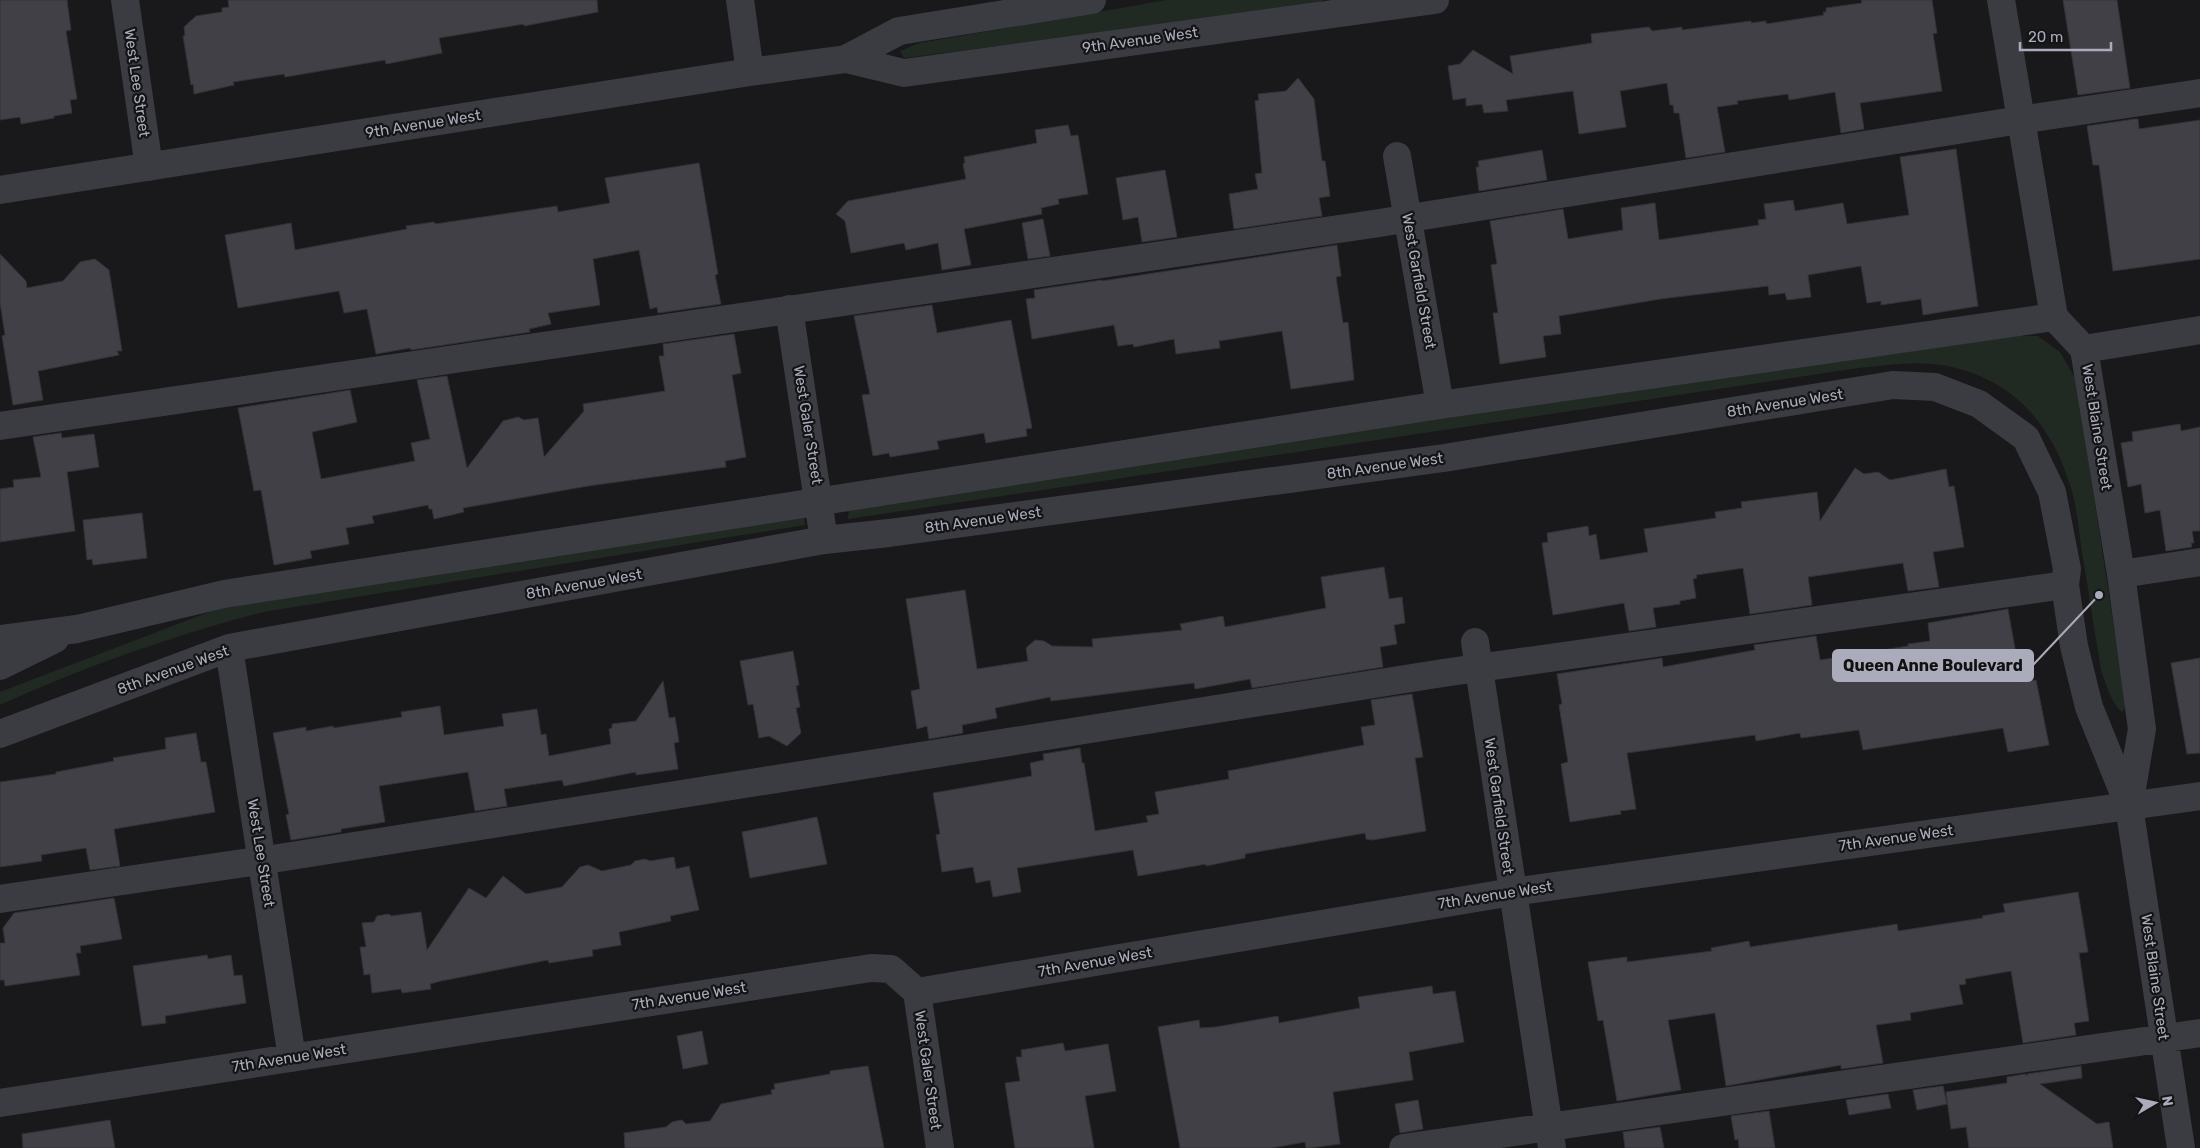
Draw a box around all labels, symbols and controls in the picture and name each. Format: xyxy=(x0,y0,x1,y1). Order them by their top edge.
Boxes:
scale bar xyxy=(2020,20,2111,52)
street label: 9th Avenue West xyxy=(1081,23,1199,57)
street label: West Lee Street xyxy=(120,28,154,139)
text: 20 m xyxy=(2028,28,2063,46)
street label: 9th Avenue West xyxy=(364,106,482,142)
street label: West Garfield Street xyxy=(1398,212,1440,351)
street label: West Blaine Street xyxy=(2078,363,2116,491)
street label: West Galer Street xyxy=(790,364,826,486)
street label: 8th Avenue West xyxy=(1726,385,1845,421)
street label: 8th Avenue West xyxy=(1326,449,1445,483)
street label: 8th Avenue West xyxy=(924,503,1043,537)
street label: 8th Avenue West xyxy=(525,565,643,603)
street label: 8th Avenue West xyxy=(115,641,231,699)
callout: Queen Anne Boulevard xyxy=(1833,650,2033,681)
text: Queen Anne Boulevard xyxy=(1843,656,2023,675)
street label: West Garfield Street xyxy=(1481,737,1518,876)
street label: West Lee Street xyxy=(244,798,278,909)
street label: 7th Avenue West xyxy=(1838,821,1955,855)
street label: 7th Avenue West xyxy=(1437,877,1554,913)
street label: West Blaine Street xyxy=(2137,913,2173,1041)
street label: 7th Avenue West xyxy=(1037,943,1154,981)
street label: 7th Avenue West xyxy=(631,978,748,1014)
street label: West Galer Street xyxy=(911,1009,945,1131)
street label: 7th Avenue West xyxy=(231,1040,348,1076)
north arrow xyxy=(2130,1078,2180,1128)
text: N xyxy=(2158,1095,2177,1107)

